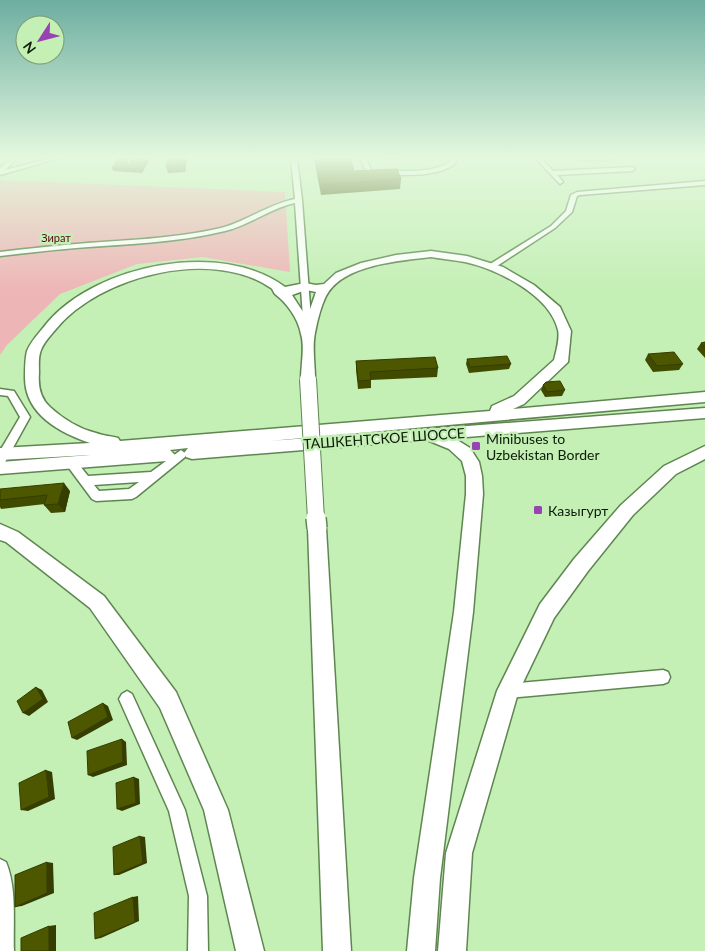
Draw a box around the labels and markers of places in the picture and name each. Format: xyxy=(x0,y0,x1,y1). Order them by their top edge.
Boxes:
place label: Minibuses to Uzbekistan Border xyxy=(486,430,600,463)
marker: Minibuses to Uzbekistan Border xyxy=(470,440,482,452)
place label: Казыгурт xyxy=(548,502,608,519)
marker: Казыгурт xyxy=(532,504,544,516)

